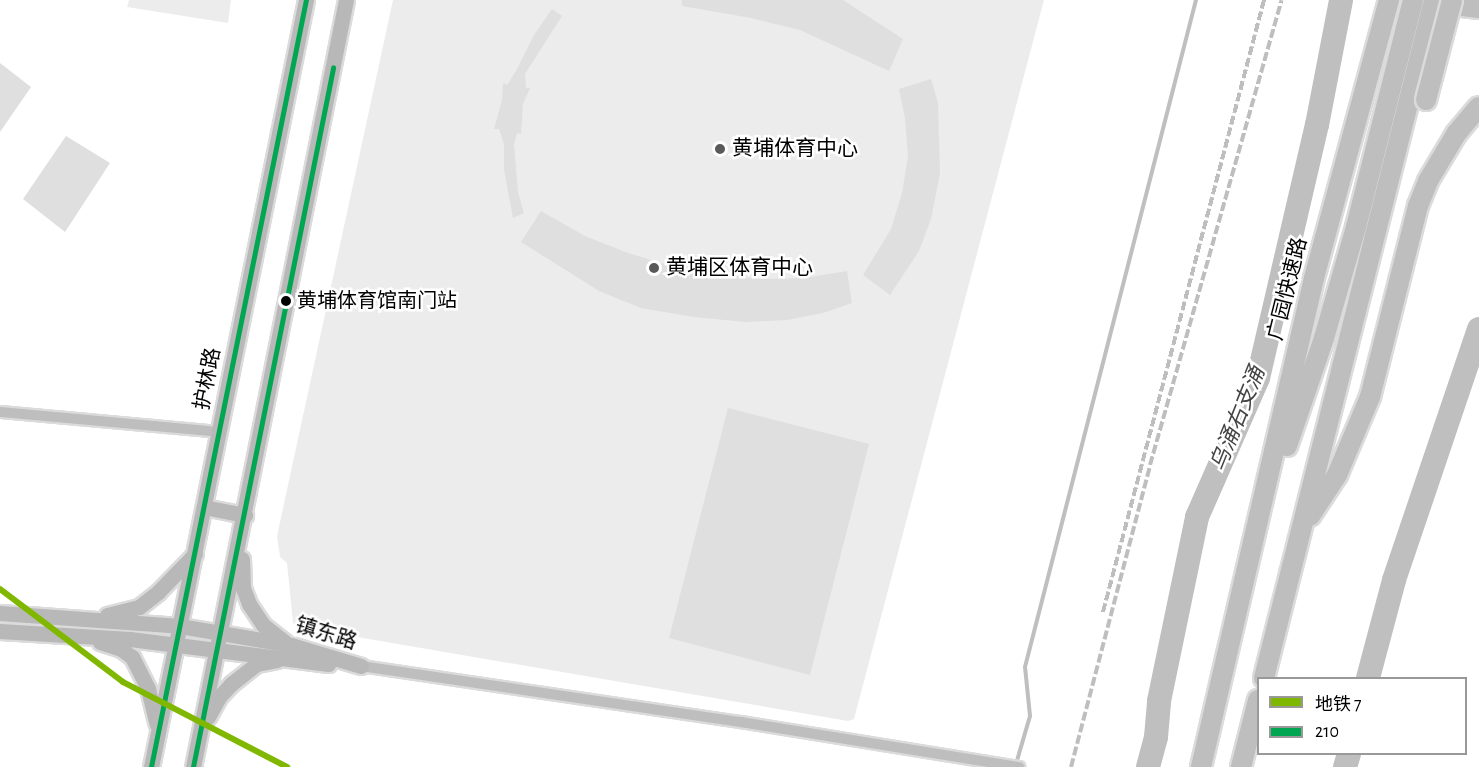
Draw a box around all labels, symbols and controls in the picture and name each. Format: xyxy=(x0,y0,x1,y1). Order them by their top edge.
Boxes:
place label: 黄埔体育中心 xyxy=(732,136,858,162)
marker: 黄埔体育中心 xyxy=(713,142,727,156)
street label: 广园快速路 xyxy=(1263,235,1313,343)
place label: 黄埔区体育中心 xyxy=(666,255,813,281)
marker: 黄埔区体育中心 xyxy=(647,261,661,275)
place label: 黄埔体育馆南门站 xyxy=(297,289,457,313)
marker: 黄埔体育馆南门站 xyxy=(280,295,292,307)
street label: 护林路 xyxy=(190,346,226,412)
water label: 乌涌右支涌 xyxy=(1205,363,1271,475)
street label: 镇东路 xyxy=(292,613,360,655)
legend xyxy=(1257,677,1467,755)
text: 地铁 7 xyxy=(1315,696,1361,714)
text: 210 xyxy=(1315,723,1339,741)

